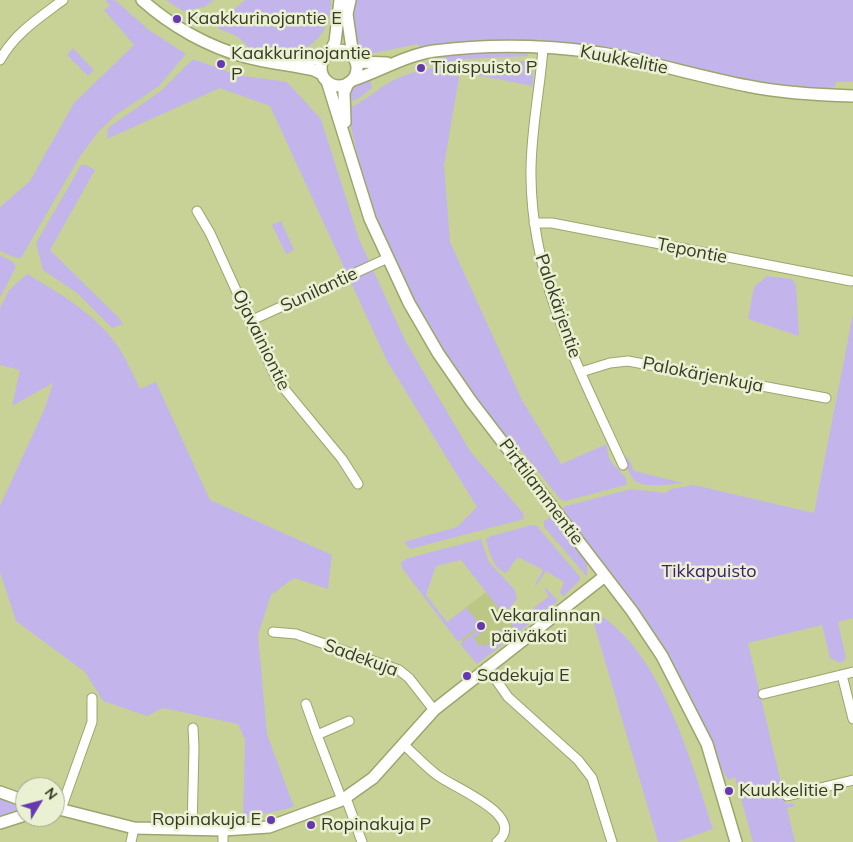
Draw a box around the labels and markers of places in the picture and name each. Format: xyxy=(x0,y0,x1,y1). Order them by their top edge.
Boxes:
place label: Kaakkurinojantie E xyxy=(187,8,342,30)
marker: Kaakkurinojantie E xyxy=(171,13,183,25)
place label: Kaakkurinojantie P xyxy=(231,43,371,86)
place label: Tiaispuisto P xyxy=(431,57,537,79)
marker: Kaakkurinojantie P xyxy=(215,58,227,70)
marker: Tiaispuisto P xyxy=(415,62,427,74)
place label: Vekaralinnan päiväkoti xyxy=(491,605,601,648)
marker: Vekaralinnan päiväkoti xyxy=(475,620,487,632)
place label: Sadekuja E xyxy=(477,665,570,687)
marker: Sadekuja E xyxy=(461,670,473,682)
place label: Kuukkelitie P xyxy=(739,780,844,802)
marker: Kuukkelitie P xyxy=(723,785,735,797)
place label: Ropinakuja E xyxy=(152,809,261,831)
marker: Ropinakuja E xyxy=(265,814,277,826)
place label: Ropinakuja P xyxy=(321,814,431,836)
marker: Ropinakuja P xyxy=(305,819,317,831)

